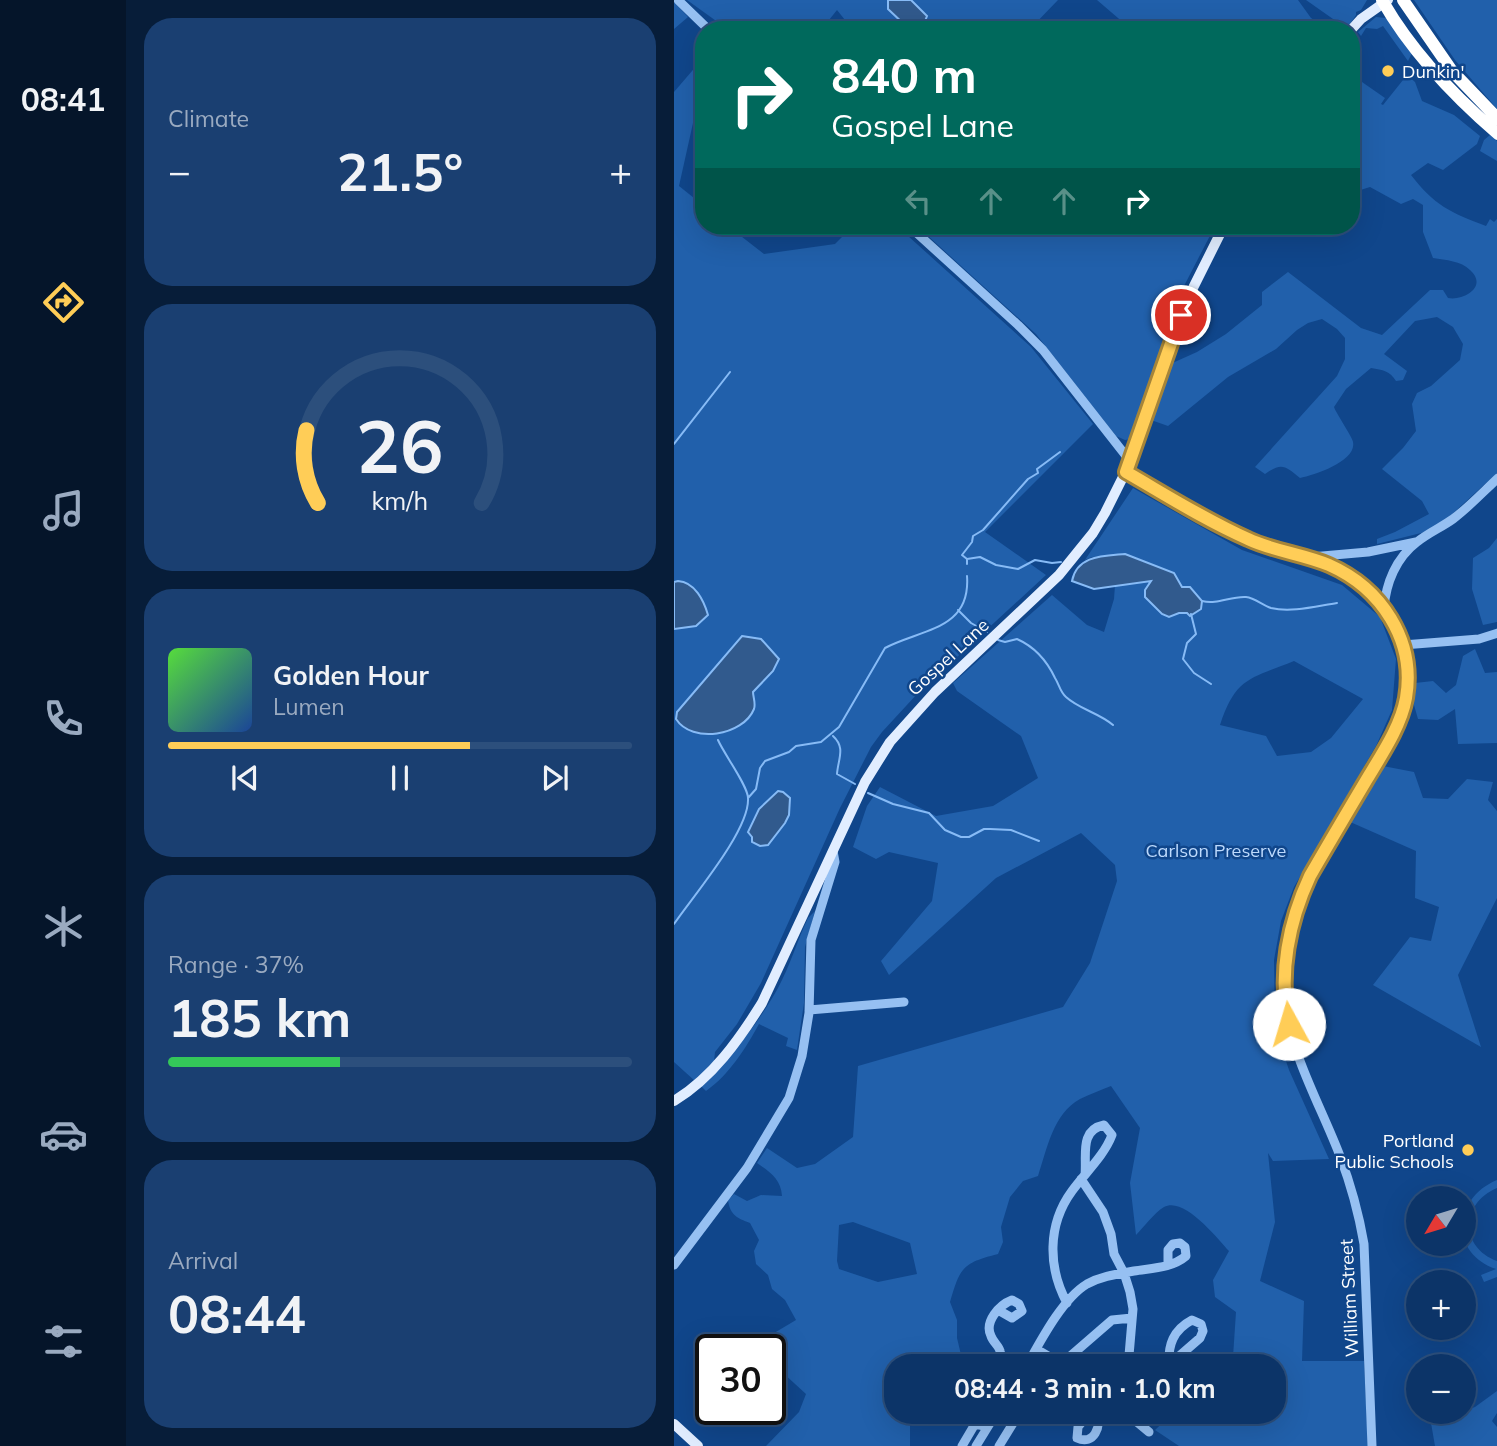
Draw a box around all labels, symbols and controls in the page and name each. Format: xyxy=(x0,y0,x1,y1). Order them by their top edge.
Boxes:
text: 840 m xyxy=(831,44,977,105)
icon: right xyxy=(716,49,807,140)
place label: Dunkin' xyxy=(1402,60,1464,83)
marker: Dunkin' xyxy=(1380,63,1396,79)
text: 08:41 xyxy=(21,79,105,119)
text: Climate xyxy=(168,104,249,133)
text: Gospel Lane xyxy=(831,105,1014,145)
text: 21.5° xyxy=(337,139,463,204)
text: − xyxy=(168,147,191,195)
text: + xyxy=(609,147,632,195)
icon: left xyxy=(899,182,937,220)
icon: ahead xyxy=(972,182,1010,220)
icon: ahead xyxy=(1045,182,1083,220)
icon: right xyxy=(1118,182,1156,220)
icon: directions xyxy=(39,278,88,327)
pin xyxy=(1151,285,1211,345)
icon: arrive xyxy=(1162,296,1200,334)
text: 26 xyxy=(356,401,444,492)
text: km/h xyxy=(372,485,428,516)
icon: music xyxy=(39,486,88,535)
street label: Gospel Lane xyxy=(903,614,993,700)
text: Golden Hour xyxy=(273,659,429,692)
text: Lumen xyxy=(273,692,345,721)
icon: phone xyxy=(39,694,88,743)
icon: previous xyxy=(226,759,264,797)
icon: pause xyxy=(381,759,419,797)
icon: next xyxy=(536,759,574,797)
park label: Carlson Preserve xyxy=(1146,839,1286,862)
icon: climate xyxy=(39,902,88,951)
text: Range · 37% xyxy=(168,950,304,979)
text: 185 km xyxy=(168,985,351,1050)
position arrow xyxy=(1252,987,1326,1061)
icon: car xyxy=(39,1110,88,1159)
place label: Portland Public Schools xyxy=(1335,1129,1454,1173)
marker: Portland Public Schools xyxy=(1460,1142,1476,1158)
north arrow xyxy=(1406,1186,1476,1256)
map controls xyxy=(1406,1186,1476,1424)
street label: William Street xyxy=(1334,1238,1364,1358)
text: Arrival xyxy=(168,1246,238,1275)
button: + xyxy=(1406,1270,1476,1340)
text: 08:44 xyxy=(168,1281,306,1346)
icon: filters xyxy=(39,1317,88,1366)
speed limit sign: 30 xyxy=(695,1334,786,1425)
button: − xyxy=(1406,1354,1476,1424)
text: 08:44 · 3 min · 1.0 km xyxy=(954,1372,1216,1405)

